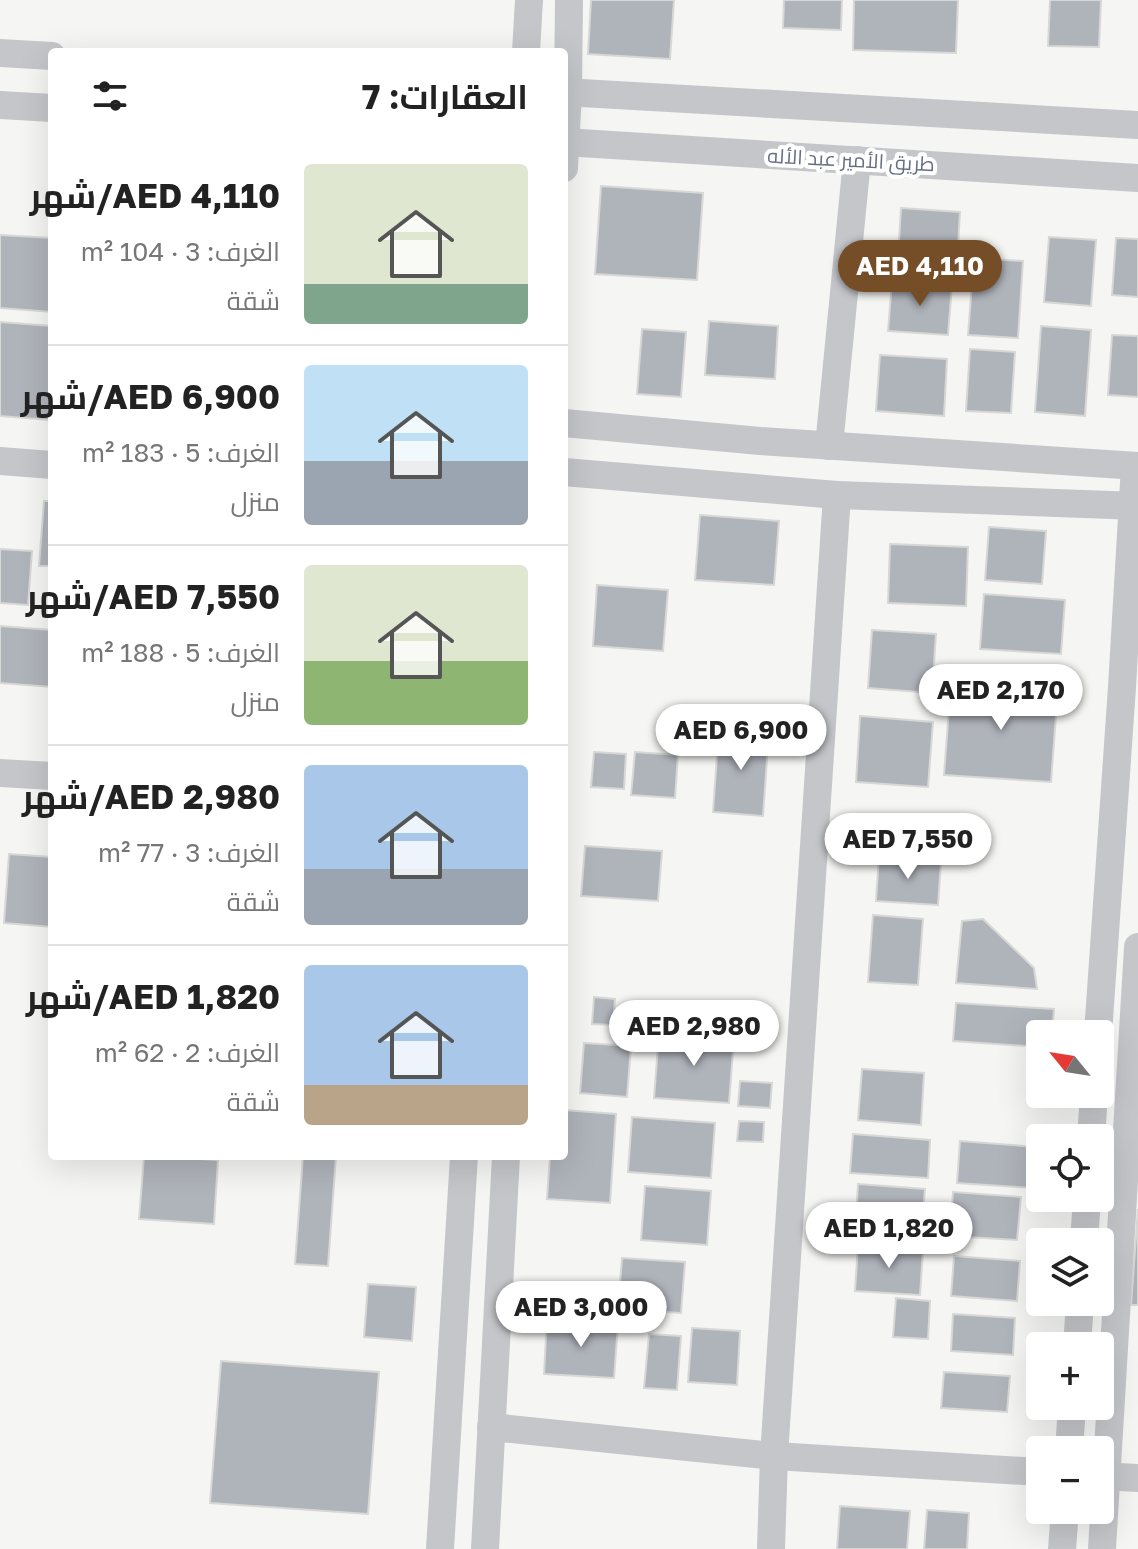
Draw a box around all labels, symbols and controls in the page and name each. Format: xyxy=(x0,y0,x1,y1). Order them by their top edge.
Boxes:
icon: filters xyxy=(88,74,132,118)
text: العقارات: 7 xyxy=(362,76,528,116)
street label: طريق الأمير عبد الأله xyxy=(767,143,935,177)
text: AED 4,110/شهر xyxy=(30,175,280,215)
icon: home xyxy=(368,196,464,292)
text: الغرف: 3 · 104 m² xyxy=(81,236,280,267)
pin: AED 4,110 xyxy=(828,240,1012,308)
text: AED 4,110 xyxy=(856,250,984,281)
text: شقة xyxy=(227,285,280,316)
text: AED 6,900/شهر xyxy=(21,376,280,416)
icon: home xyxy=(368,397,464,493)
text: الغرف: 5 · 183 m² xyxy=(82,437,280,468)
text: منزل xyxy=(231,486,280,517)
text: AED 7,550/شهر xyxy=(26,576,280,616)
icon: home xyxy=(368,597,464,693)
text: الغرف: 5 · 188 m² xyxy=(81,637,280,668)
pin: AED 2,170 xyxy=(909,664,1093,732)
text: AED 2,170 xyxy=(937,674,1065,705)
text: منزل xyxy=(231,686,280,717)
pin: AED 6,900 xyxy=(649,704,833,772)
text: AED 6,900 xyxy=(674,714,808,745)
text: AED 2,980/شهر xyxy=(22,776,280,816)
icon: home xyxy=(368,797,464,893)
pin: AED 7,550 xyxy=(816,813,1000,881)
text: AED 7,550 xyxy=(843,823,973,854)
text: الغرف: 3 · 77 m² xyxy=(98,837,280,868)
text: شقة xyxy=(227,886,280,917)
text: AED 1,820/شهر xyxy=(26,976,280,1016)
icon: home xyxy=(368,997,464,1093)
pin: AED 2,980 xyxy=(602,1000,786,1068)
text: AED 2,980 xyxy=(627,1010,761,1041)
north arrow xyxy=(1026,1020,1114,1108)
map controls xyxy=(1026,1020,1114,1524)
text: الغرف: 2 · 62 m² xyxy=(95,1037,280,1068)
text: شقة xyxy=(227,1086,280,1117)
button: locate xyxy=(1026,1124,1114,1212)
pin: AED 1,820 xyxy=(797,1202,981,1270)
text: AED 1,820 xyxy=(824,1212,954,1243)
button: layers xyxy=(1026,1228,1114,1316)
pin: AED 3,000 xyxy=(489,1281,673,1349)
text: AED 3,000 xyxy=(514,1291,648,1322)
button: + xyxy=(1026,1332,1114,1420)
button: − xyxy=(1026,1436,1114,1524)

